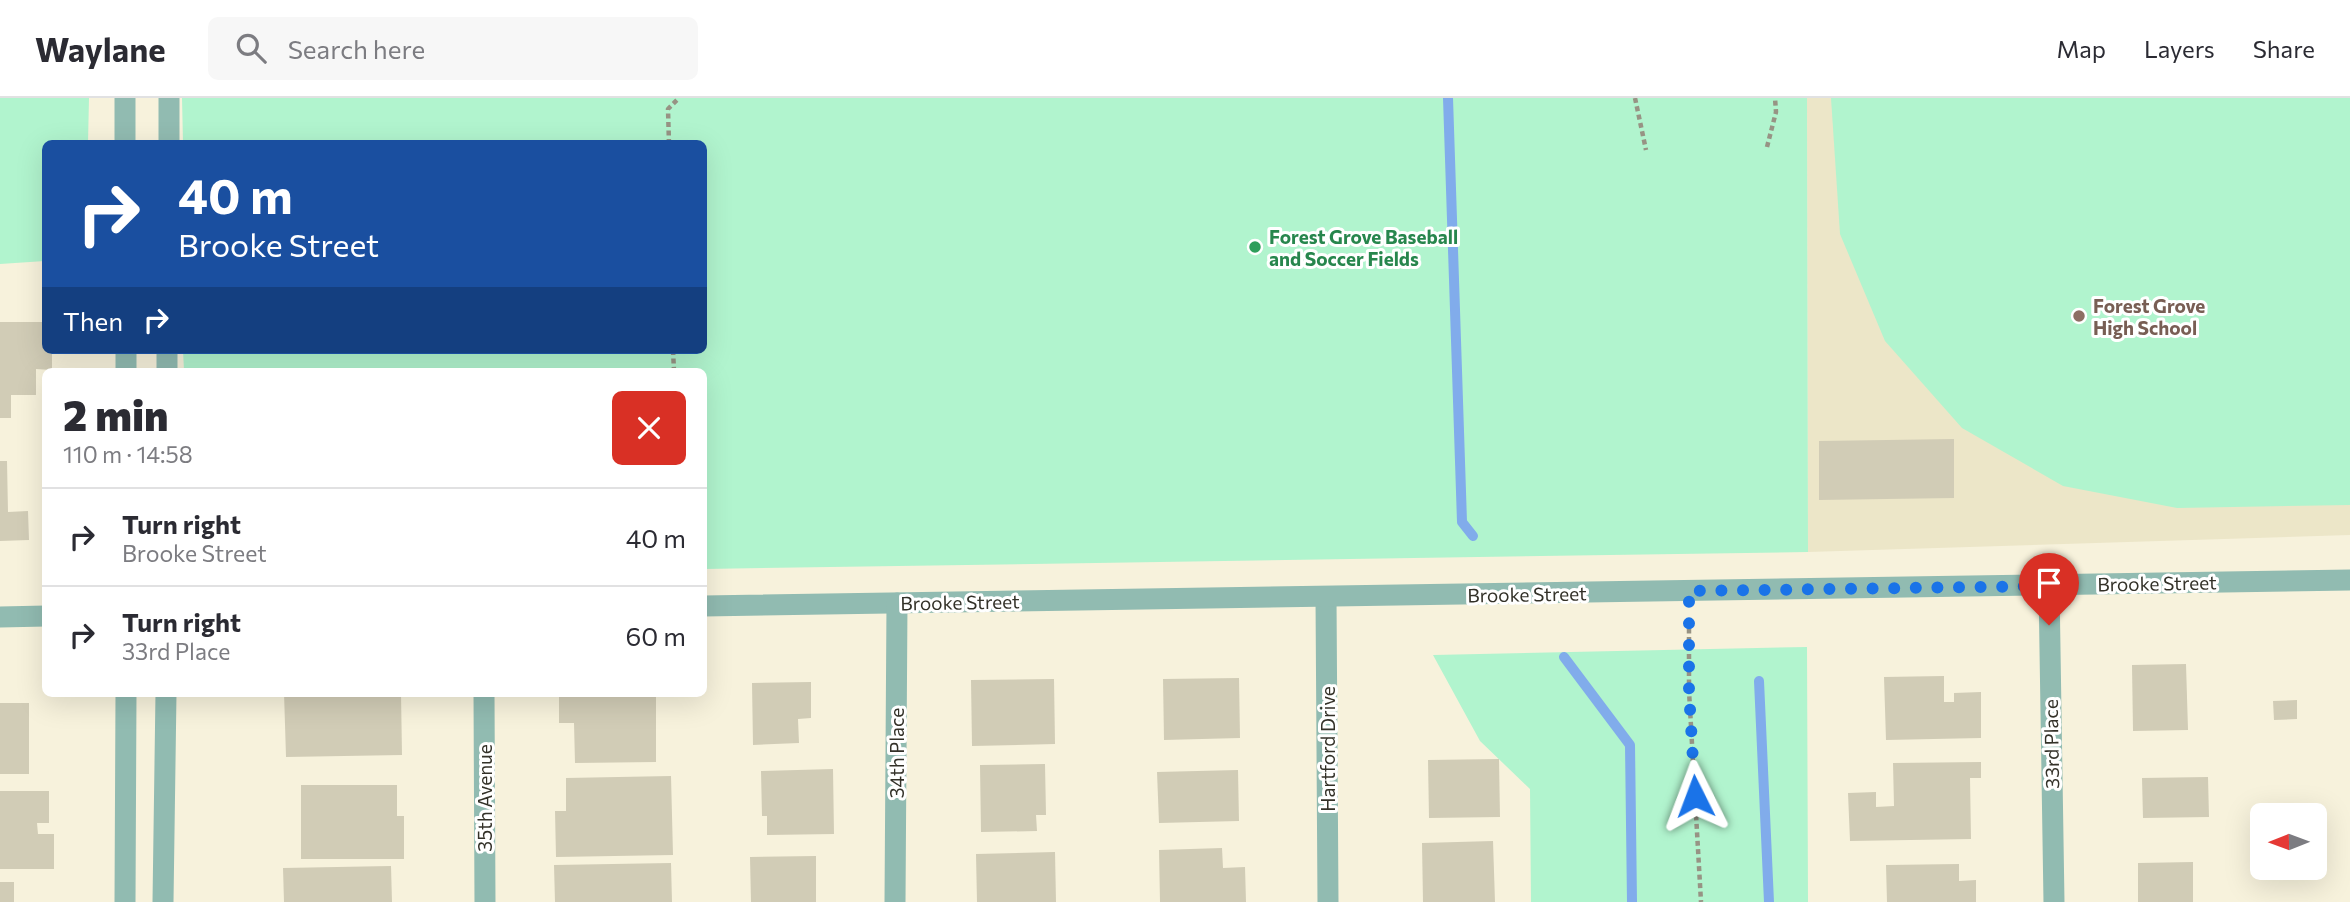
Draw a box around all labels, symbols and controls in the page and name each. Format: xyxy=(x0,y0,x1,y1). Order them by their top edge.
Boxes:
search box xyxy=(208,17,698,80)
text: Waylane xyxy=(35,28,166,69)
icon: search xyxy=(232,29,270,67)
text: Search here xyxy=(288,33,425,64)
text: Map xyxy=(2057,34,2106,63)
text: Layers xyxy=(2144,34,2215,63)
text: Share xyxy=(2253,34,2315,63)
text: 40 m xyxy=(178,164,293,224)
icon: right xyxy=(63,168,154,259)
text: Brooke Street xyxy=(178,224,379,264)
place label: Forest Grove Baseball and Soccer Fields xyxy=(1269,225,1458,270)
marker: Forest Grove Baseball and Soccer Fields xyxy=(1247,239,1263,255)
place label: Forest Grove High School xyxy=(2093,294,2205,339)
icon: right xyxy=(137,301,175,339)
text: Then xyxy=(63,305,123,336)
marker: Forest Grove High School xyxy=(2071,308,2087,324)
text: 2 min xyxy=(63,388,169,440)
button: close xyxy=(612,391,686,465)
text: 110 m · 14:58 xyxy=(63,440,193,468)
text: Turn right xyxy=(122,508,241,539)
icon: right xyxy=(63,518,101,556)
text: 40 m xyxy=(626,522,686,553)
text: Brooke Street xyxy=(122,539,267,567)
pin xyxy=(2019,553,2079,625)
icon: arrive xyxy=(2030,564,2068,602)
street label: Brooke Street xyxy=(2097,570,2217,596)
street label: Brooke Street xyxy=(1467,581,1587,607)
street label: Brooke Street xyxy=(900,589,1020,615)
text: Turn right xyxy=(122,606,241,637)
icon: right xyxy=(63,616,101,654)
text: 60 m xyxy=(626,620,686,651)
text: 33rd Place xyxy=(122,637,230,665)
street label: Hartford Drive xyxy=(1316,686,1339,812)
street label: 33rd Place xyxy=(2039,699,2063,789)
street label: 34th Place xyxy=(885,708,908,798)
street label: 35th Avenue xyxy=(473,744,496,852)
position arrow xyxy=(1658,759,1732,833)
north arrow xyxy=(2250,803,2328,880)
map controls xyxy=(2250,803,2327,880)

